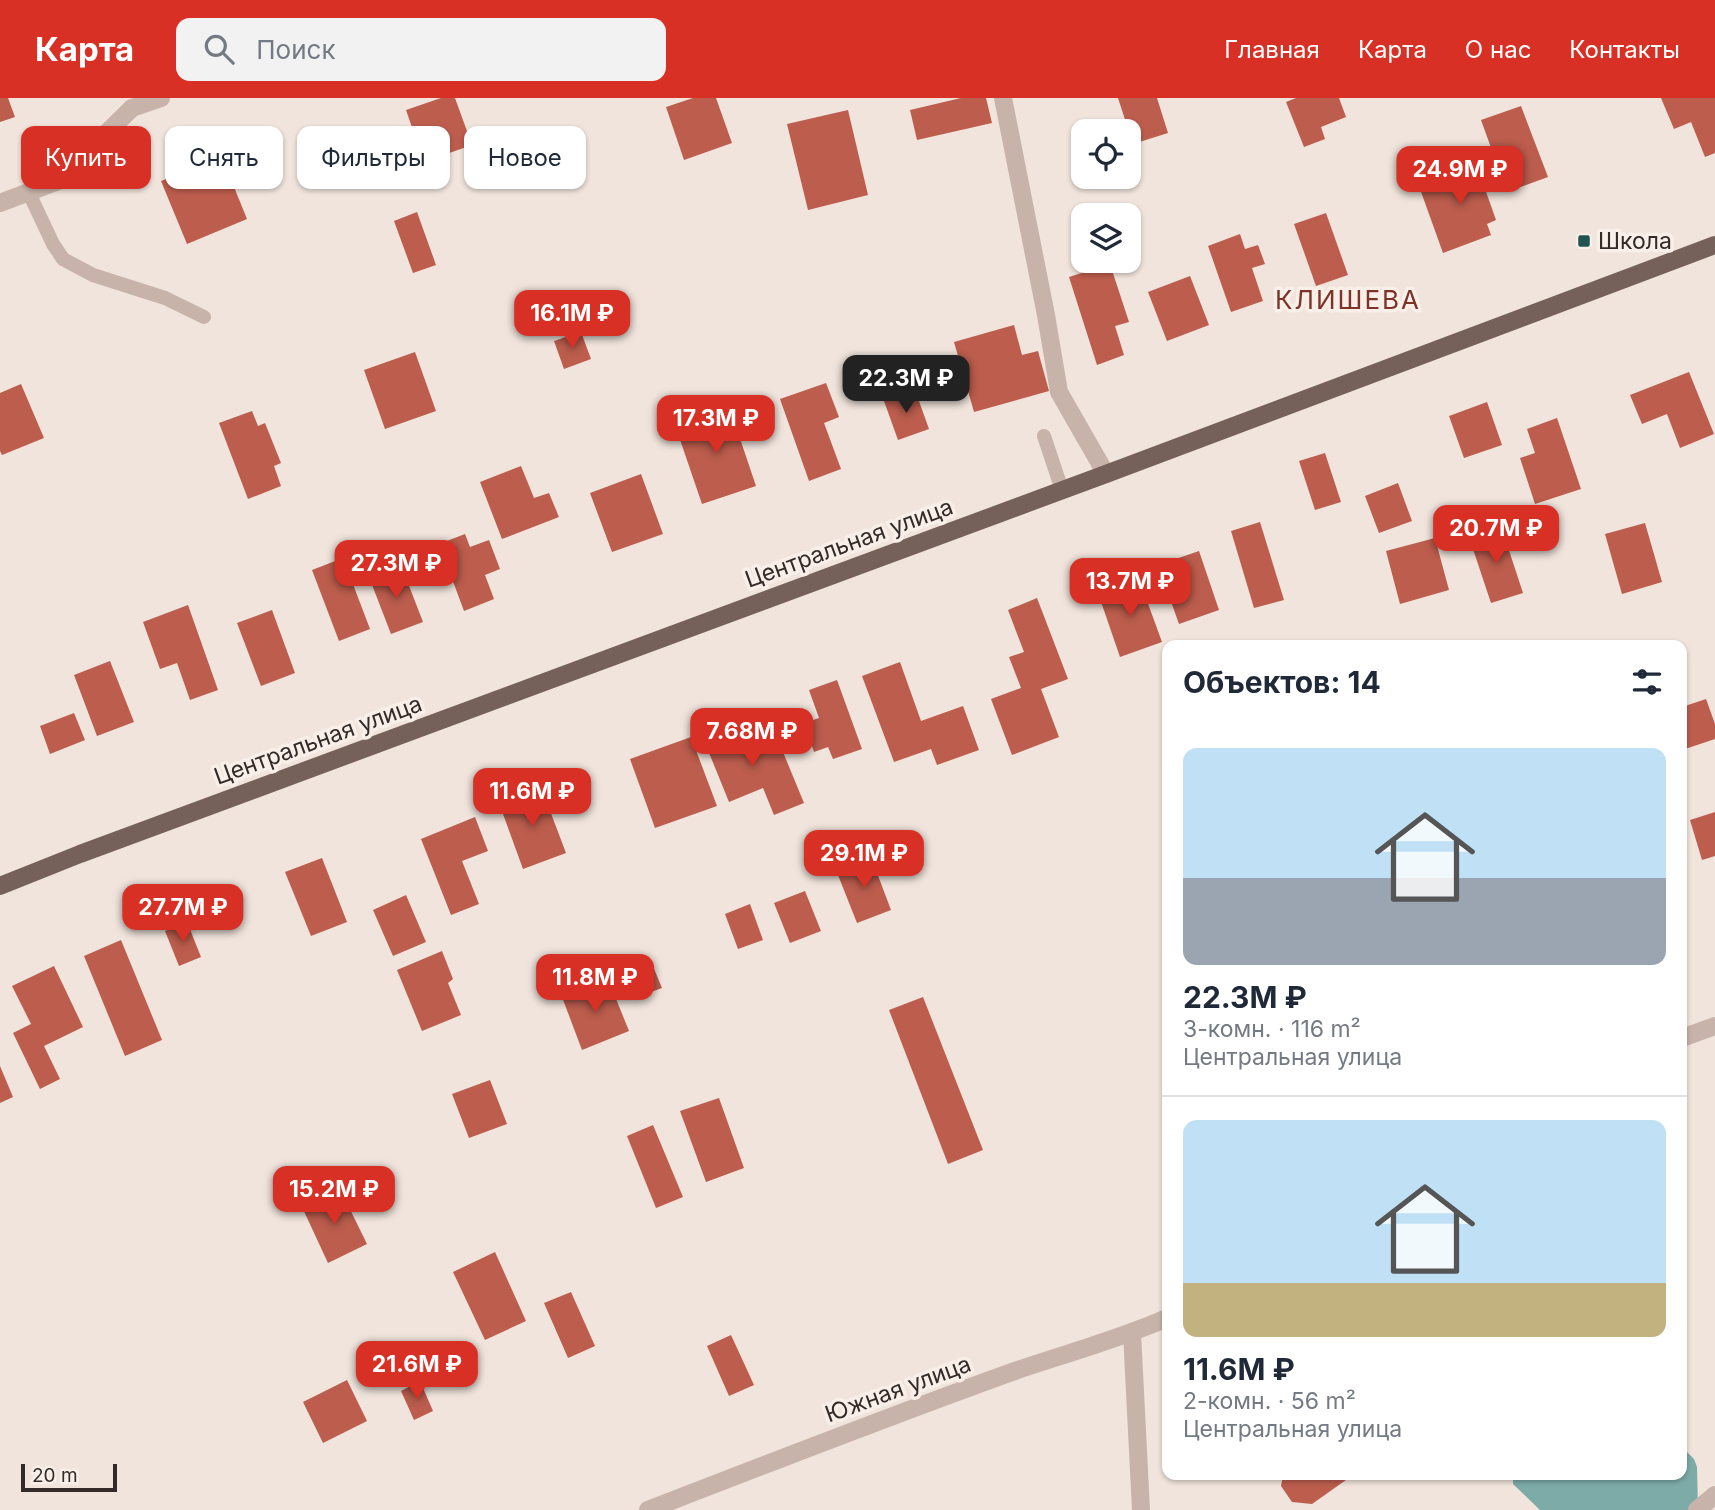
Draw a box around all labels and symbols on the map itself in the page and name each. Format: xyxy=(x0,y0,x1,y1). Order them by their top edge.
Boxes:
pin: 24.9M ₽ xyxy=(1395,146,1525,206)
place label: Школа xyxy=(1598,227,1672,255)
marker: Школа xyxy=(1576,233,1592,249)
district label: КЛИШЕВА xyxy=(1275,284,1421,315)
pin: 16.1M ₽ xyxy=(507,290,637,350)
pin: 22.3M ₽ xyxy=(841,356,971,415)
pin: 17.3M ₽ xyxy=(651,396,781,455)
street label: Центральная улица xyxy=(741,492,957,594)
pin: 20.7M ₽ xyxy=(1431,505,1561,565)
pin: 27.3M ₽ xyxy=(331,540,461,600)
pin: 13.7M ₽ xyxy=(1065,559,1195,618)
street label: Центральная улица xyxy=(210,689,426,791)
pin: 7.68M ₽ xyxy=(687,708,817,768)
pin: 11.6M ₽ xyxy=(467,768,597,828)
pin: 29.1M ₽ xyxy=(799,830,929,890)
pin: 27.7M ₽ xyxy=(118,884,248,944)
pin: 11.8M ₽ xyxy=(530,954,660,1014)
pin: 15.2M ₽ xyxy=(269,1166,399,1226)
pin: 21.6M ₽ xyxy=(352,1342,482,1401)
street label: Южная улица xyxy=(821,1350,975,1428)
scale bar xyxy=(21,1461,117,1493)

